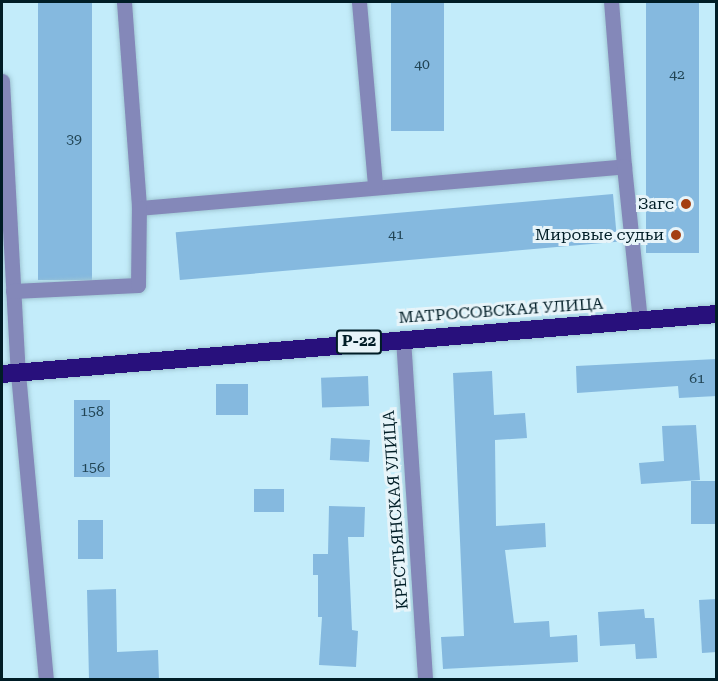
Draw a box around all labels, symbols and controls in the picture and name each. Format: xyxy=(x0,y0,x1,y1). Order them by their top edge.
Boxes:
house number: 40 xyxy=(414,56,430,72)
house number: 42 xyxy=(669,66,685,82)
house number: 39 xyxy=(66,131,82,147)
place label: Загс xyxy=(638,194,674,214)
marker: Загс xyxy=(679,197,693,211)
place label: Мировые судьи xyxy=(535,225,664,245)
house number: 41 xyxy=(388,226,404,242)
marker: Мировые судьи xyxy=(669,228,683,242)
street label: МАТРОСОВСКАЯ УЛИЦА xyxy=(398,294,604,328)
road number: Р-22 xyxy=(335,330,383,354)
house number: 61 xyxy=(689,370,705,386)
house number: 158 xyxy=(80,403,104,419)
street label: КРЕСТЬЯНСКАЯ УЛИЦА xyxy=(379,410,413,610)
house number: 156 xyxy=(81,459,105,475)

